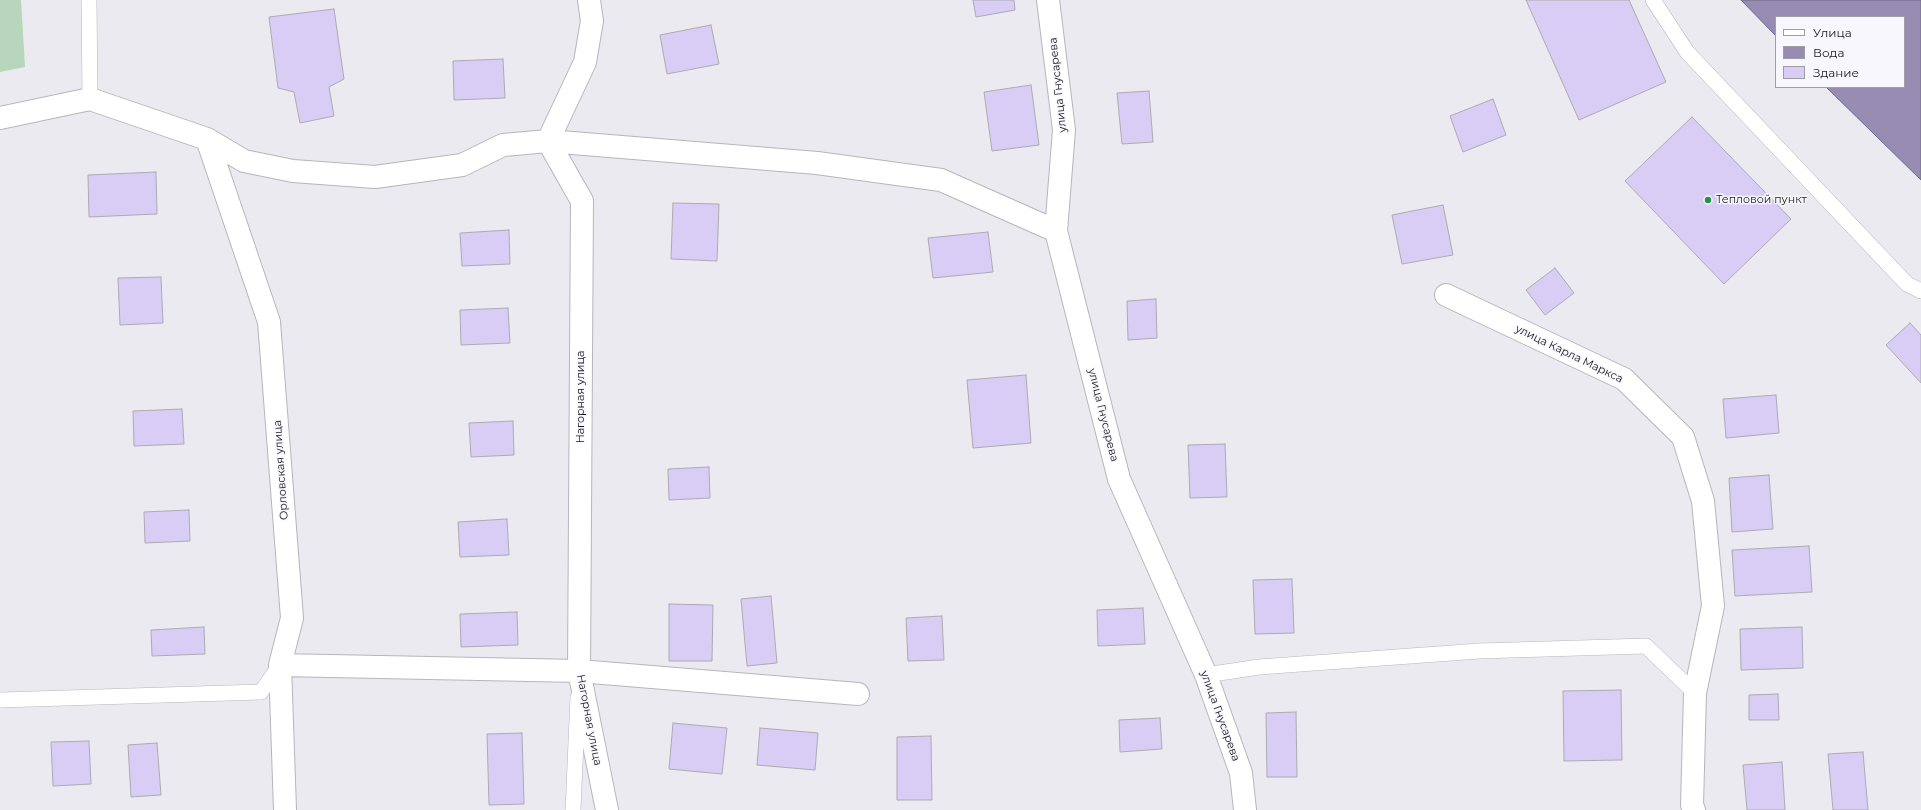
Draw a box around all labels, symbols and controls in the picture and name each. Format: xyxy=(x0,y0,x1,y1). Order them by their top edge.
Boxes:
legend xyxy=(1775,16,1905,88)
text: Улица xyxy=(1813,25,1852,40)
street label: улица Гнусарева xyxy=(1046,37,1070,133)
text: Вода xyxy=(1813,45,1844,60)
text: Здание xyxy=(1813,65,1859,80)
place label: Тепловой пункт xyxy=(1716,193,1807,207)
marker: Тепловой пункт xyxy=(1703,195,1713,205)
street label: улица Карла Маркса xyxy=(1513,322,1625,386)
street label: Нагорная улица xyxy=(574,351,588,443)
street label: улица Гнусарева xyxy=(1085,367,1121,463)
street label: Орловская улица xyxy=(271,420,291,520)
street label: улица Гнусарева xyxy=(1197,669,1243,763)
street label: Нагорная улица xyxy=(574,673,604,767)

